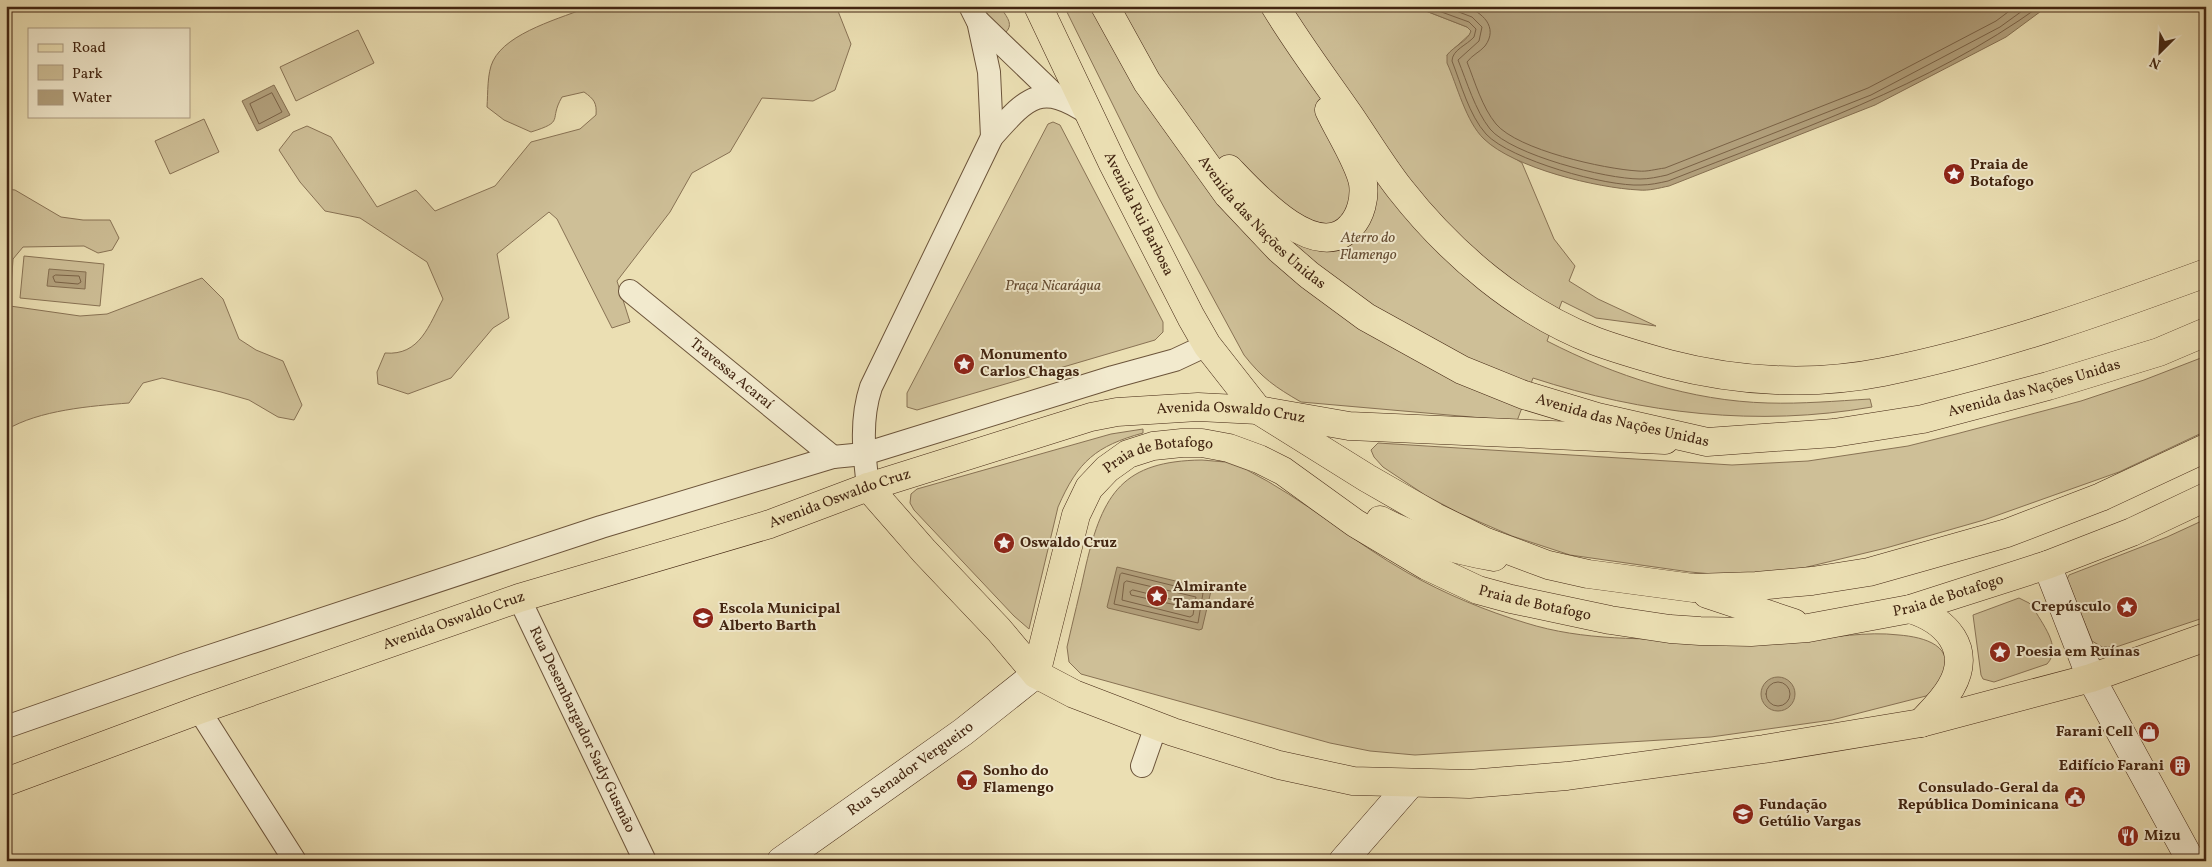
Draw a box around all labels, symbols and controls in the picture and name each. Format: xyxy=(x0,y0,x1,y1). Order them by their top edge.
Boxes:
legend xyxy=(28,28,190,118)
north arrow xyxy=(2134,28,2184,78)
text: Road xyxy=(72,38,106,59)
text: N xyxy=(2147,52,2164,73)
text: Park xyxy=(72,64,103,85)
text: Water xyxy=(72,88,112,109)
street label: Avenida Rui Barbosa xyxy=(1098,149,1179,280)
street label: Avenida das Nações Unidas xyxy=(1193,151,1330,294)
place label: Praia de Botafogo xyxy=(1970,155,2034,193)
place icon: Praia de Botafogo xyxy=(1942,162,1966,186)
park label: Aterro do Flamengo xyxy=(1339,228,1397,266)
park label: Praça Nicarágua xyxy=(1005,276,1101,297)
street label: Travessa Acaraí xyxy=(685,333,778,415)
place label: Monumento Carlos Chagas xyxy=(980,345,1080,383)
place icon: Monumento Carlos Chagas xyxy=(952,352,976,376)
street label: Avenida das Nações Unidas xyxy=(1946,354,2123,422)
street label: Avenida das Nações Unidas xyxy=(1533,389,1711,453)
street label: Avenida Oswaldo Cruz xyxy=(1156,396,1307,429)
street label: Praia de Botafogo xyxy=(1099,432,1215,479)
street label: Avenida Oswaldo Cruz xyxy=(766,464,913,534)
place icon: Oswaldo Cruz xyxy=(992,531,1016,555)
place label: Oswaldo Cruz xyxy=(1020,533,1117,554)
street label: Praia de Botafogo xyxy=(1891,569,2006,622)
place label: Almirante Tamandaré xyxy=(1173,577,1255,615)
street label: Praia de Botafogo xyxy=(1476,580,1593,626)
place icon: Almirante Tamandaré xyxy=(1145,584,1169,608)
street label: Avenida Oswaldo Cruz xyxy=(380,586,527,655)
place icon: Crepúsculo xyxy=(2115,595,2139,619)
place label: Crepúsculo xyxy=(2031,597,2111,618)
place label: Escola Municipal Alberto Barth xyxy=(719,599,840,637)
school or university icon: Escola Municipal Alberto Barth xyxy=(691,606,715,630)
street label: Rua Desembargador Sady Gusmão xyxy=(524,623,641,836)
place icon: Poesia em Ruínas xyxy=(1988,640,2012,664)
place label: Poesia em Ruínas xyxy=(2016,642,2140,663)
street label: Rua Senador Vergueiro xyxy=(843,717,978,821)
shop icon: Farani Cell xyxy=(2137,720,2161,744)
place label: Farani Cell xyxy=(2056,722,2133,743)
building icon: Edifício Farani xyxy=(2168,754,2192,778)
place label: Edifício Farani xyxy=(2059,756,2164,777)
place label: Sonho do Flamengo xyxy=(983,761,1054,799)
bar icon: Sonho do Flamengo xyxy=(955,768,979,792)
place label: Consulado-Geral da República Dominicana xyxy=(1898,778,2059,816)
public building icon: Consulado-Geral da República Dominicana xyxy=(2063,785,2087,809)
place label: Fundação Getúlio Vargas xyxy=(1759,795,1861,833)
school or university icon: Fundação Getúlio Vargas xyxy=(1731,802,1755,826)
restaurant icon: Mizu xyxy=(2116,824,2140,848)
place label: Mizu xyxy=(2144,826,2181,847)

